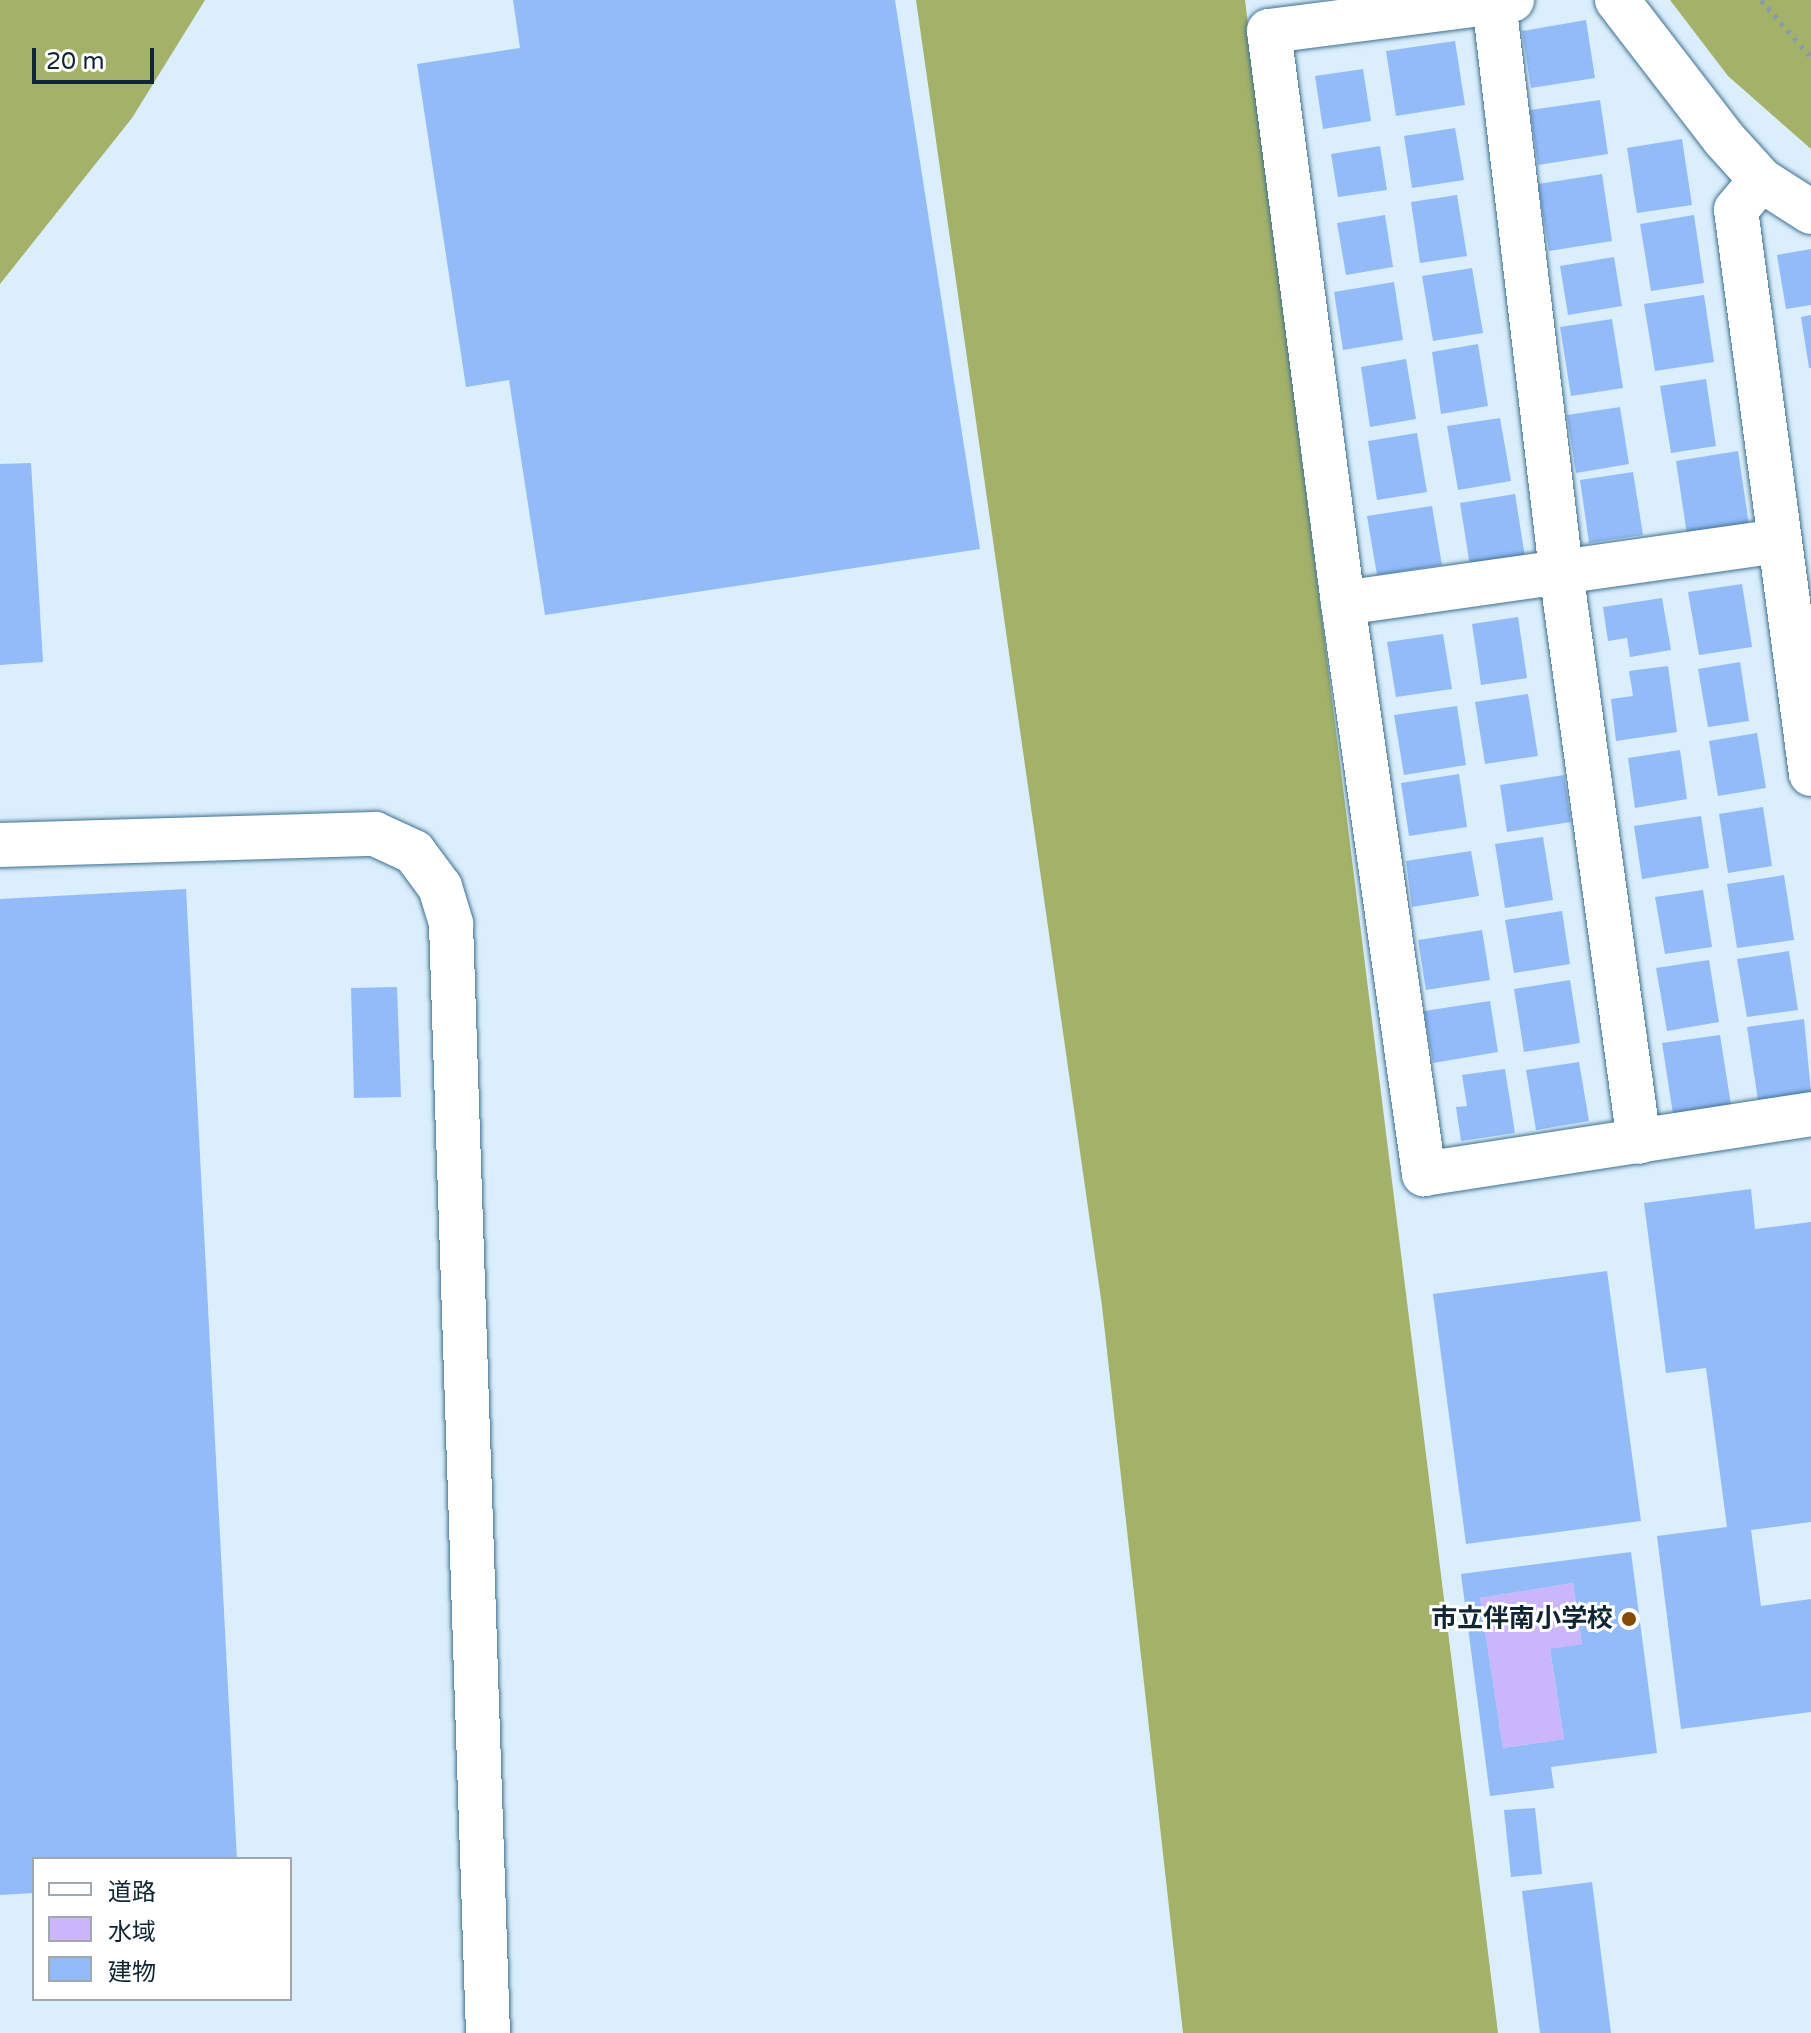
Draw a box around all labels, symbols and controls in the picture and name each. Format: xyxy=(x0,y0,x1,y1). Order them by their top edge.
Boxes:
scale bar xyxy=(36,32,158,82)
text: 20 m xyxy=(46,47,104,76)
place label: 市立伴南小学校 xyxy=(1431,1603,1613,1635)
marker: 市立伴南小学校 xyxy=(1620,1610,1638,1628)
legend xyxy=(32,1857,292,2001)
text: 道路 xyxy=(108,1878,156,1907)
text: 水域 xyxy=(108,1918,156,1947)
text: 建物 xyxy=(108,1958,156,1987)

